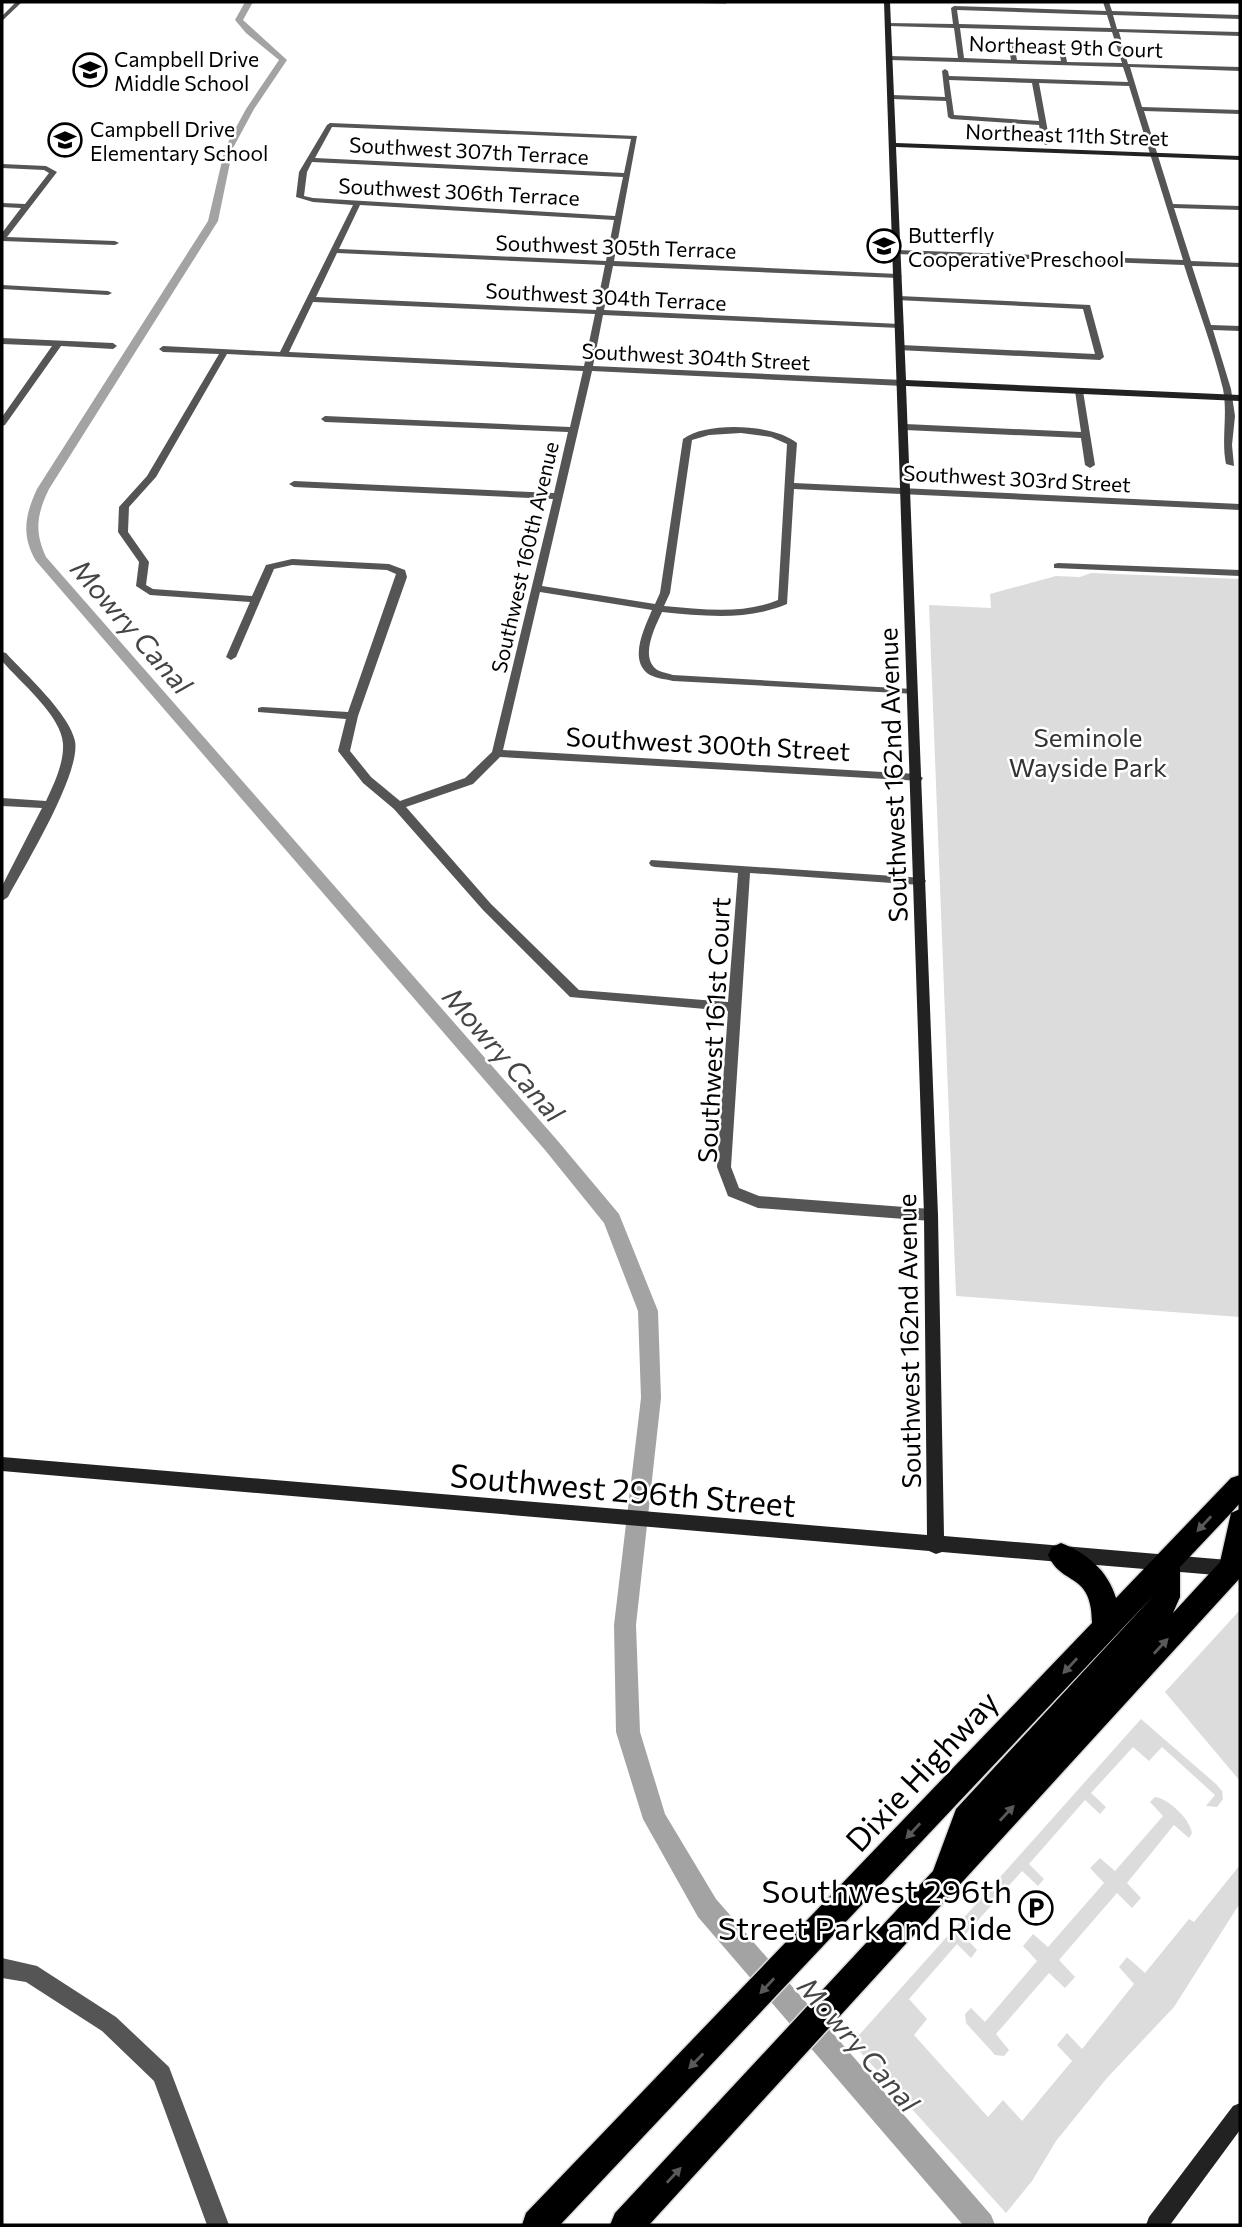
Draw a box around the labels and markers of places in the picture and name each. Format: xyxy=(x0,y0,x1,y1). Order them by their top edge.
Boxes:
place label: Campbell Drive Middle School xyxy=(114,46,259,95)
school or university icon: Campbell Drive Middle School xyxy=(71,51,109,89)
place label: Campbell Drive Elementary School xyxy=(90,116,268,165)
school or university icon: Campbell Drive Elementary School xyxy=(46,121,84,159)
place label: Butterfly Cooperative Preschool xyxy=(908,222,1124,271)
school or university icon: Butterfly Cooperative Preschool xyxy=(865,227,903,265)
place label: Southwest 296th Street Park and Ride xyxy=(718,1870,1012,1947)
parking icon: Southwest 296th Street Park and Ride xyxy=(1017,1889,1055,1927)

